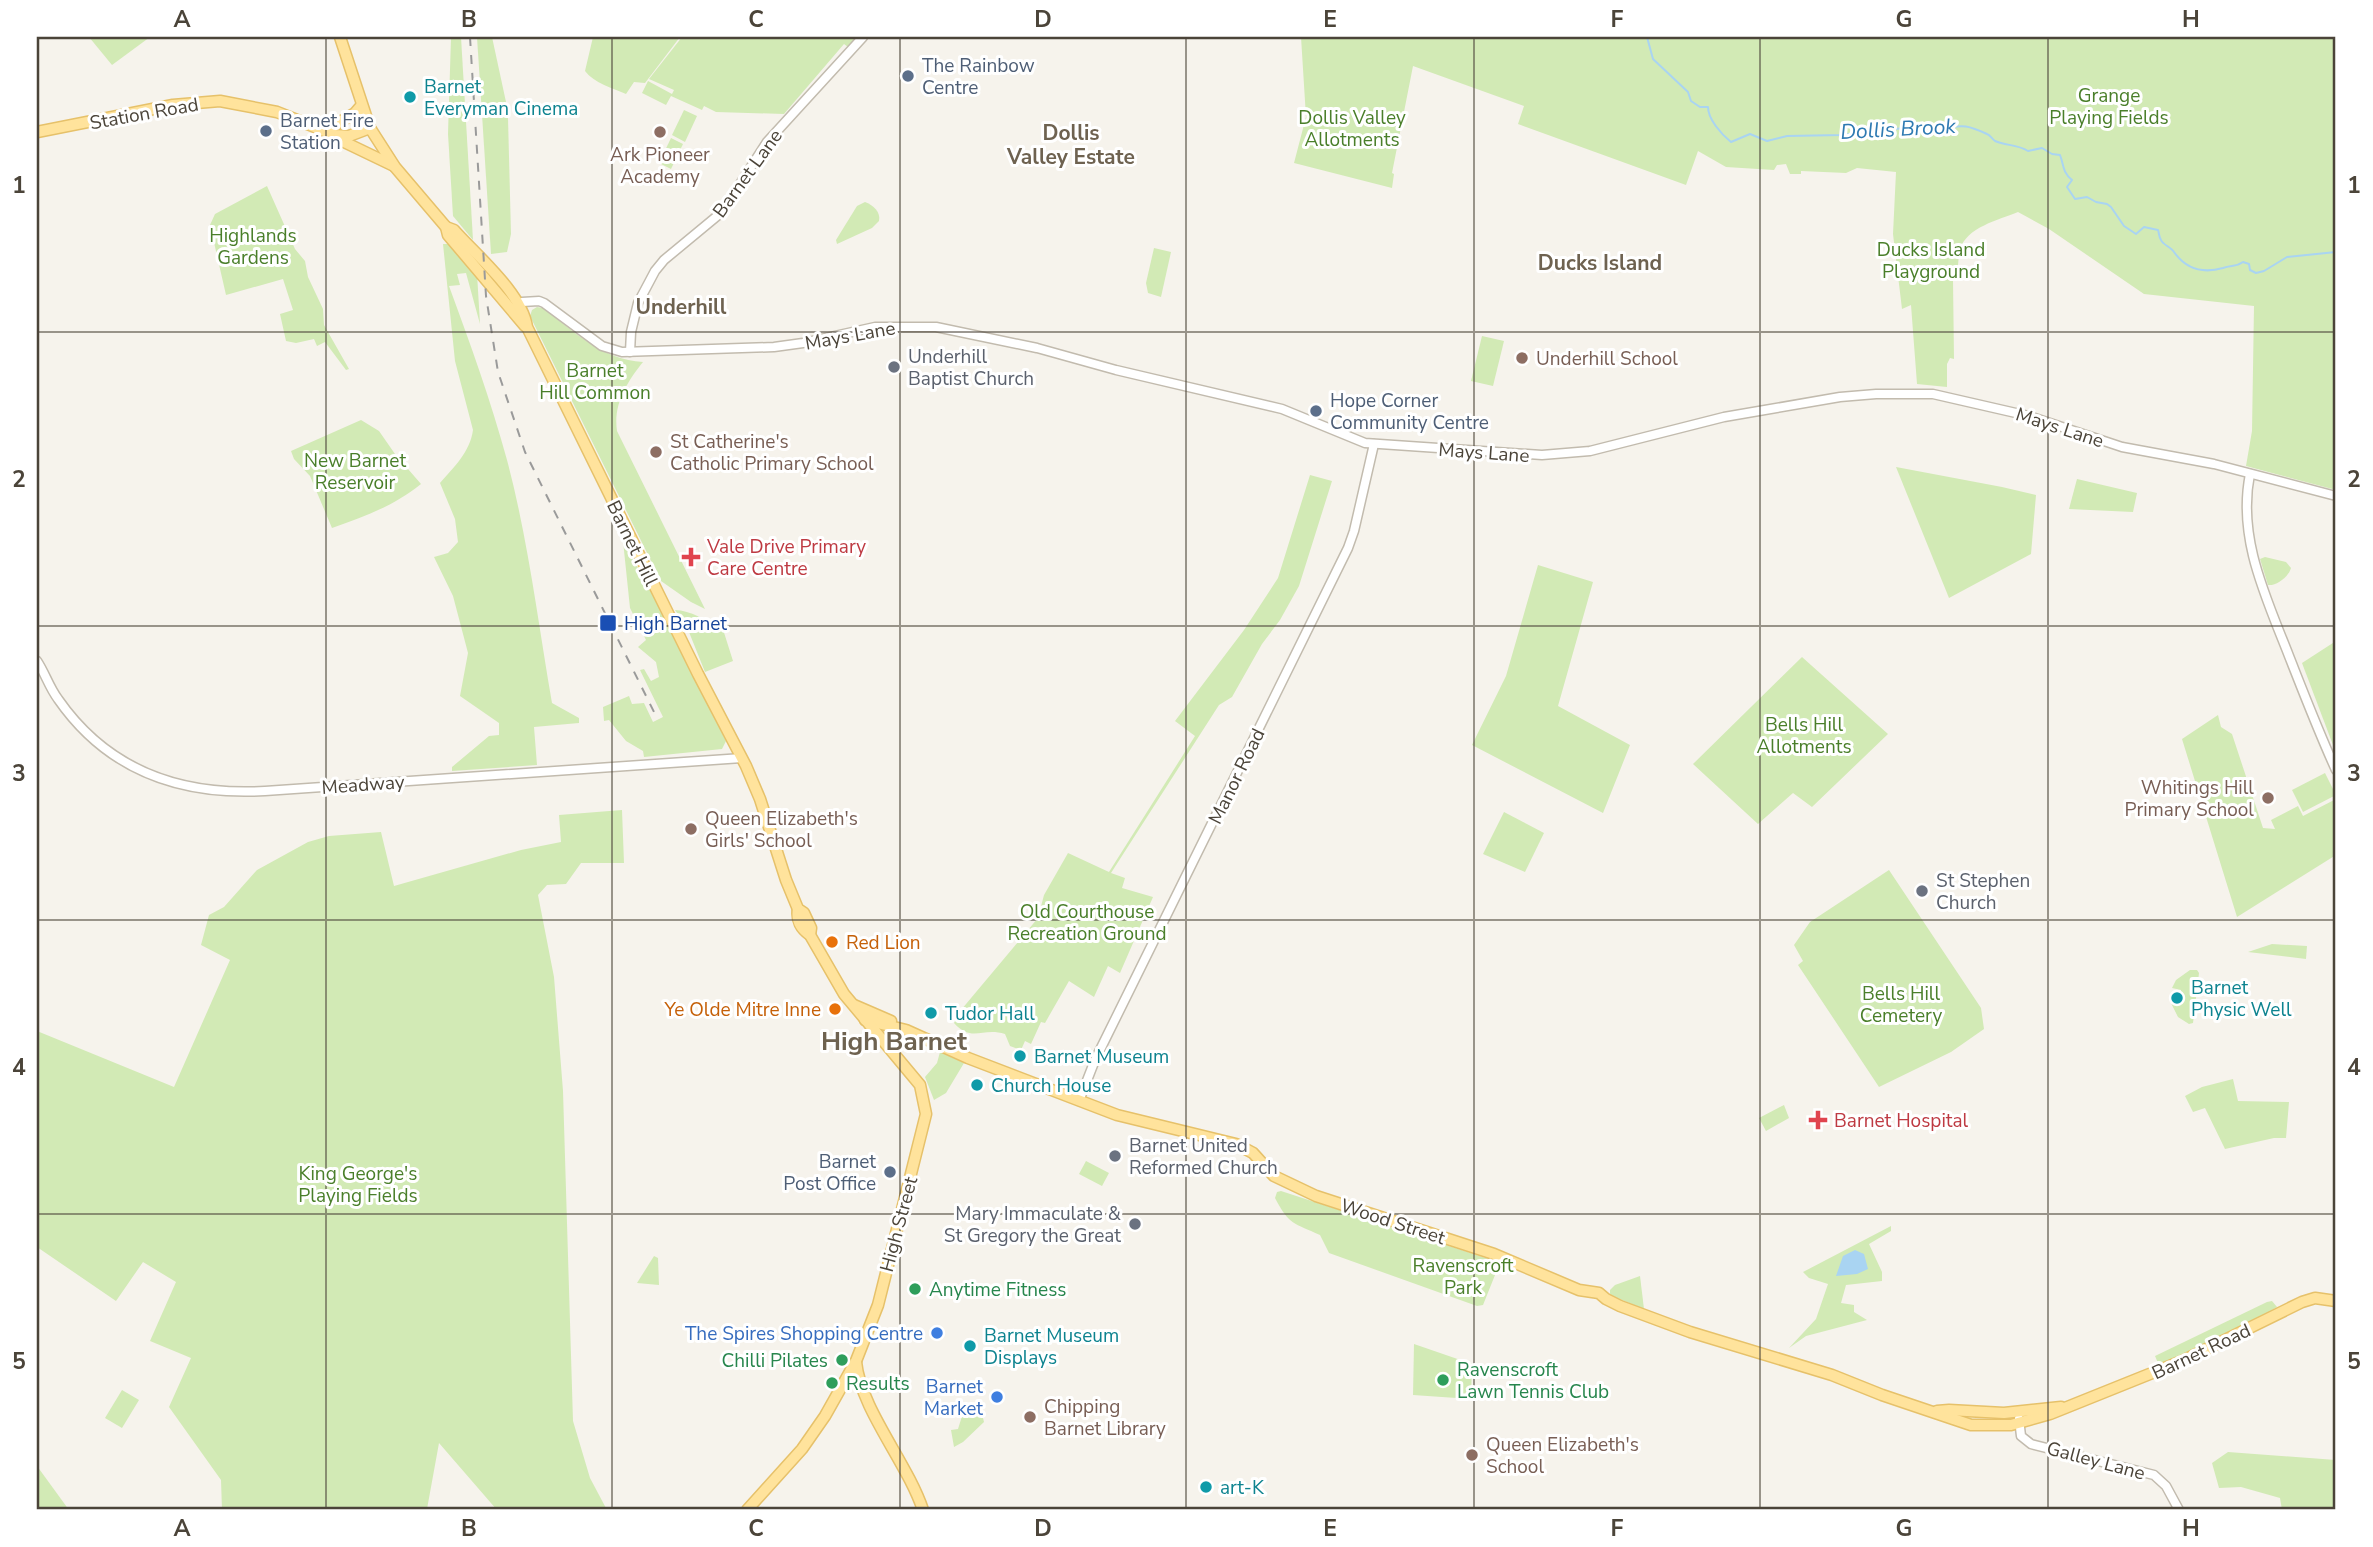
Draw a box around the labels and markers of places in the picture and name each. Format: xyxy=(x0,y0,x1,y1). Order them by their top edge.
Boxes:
place label: The Rainbow Centre xyxy=(922,53,1035,101)
marker: The Rainbow Centre xyxy=(900,68,916,84)
place label: Barnet Everyman Cinema xyxy=(424,74,578,122)
marker: Barnet Everyman Cinema xyxy=(402,89,418,105)
place label: Barnet Fire Station xyxy=(280,108,374,156)
marker: Barnet Fire Station xyxy=(258,123,274,139)
marker: Ark Pioneer Academy xyxy=(652,124,668,140)
place label: Ark Pioneer Academy xyxy=(610,142,710,190)
place label: Underhill Baptist Church xyxy=(908,344,1034,392)
place label: Underhill School xyxy=(1536,346,1678,372)
marker: Underhill School xyxy=(1514,350,1530,366)
marker: Underhill Baptist Church xyxy=(886,359,902,375)
place label: Hope Corner Community Centre xyxy=(1330,388,1489,436)
marker: Hope Corner Community Centre xyxy=(1308,403,1324,419)
place label: St Catherine's Catholic Primary School xyxy=(670,429,874,477)
marker: St Catherine's Catholic Primary School xyxy=(648,444,664,460)
place label: Vale Drive Primary Care Centre xyxy=(706,534,866,582)
marker: Vale Drive Primary Care Centre xyxy=(681,547,701,567)
place label: High Barnet xyxy=(624,611,727,637)
marker: High Barnet xyxy=(598,613,618,633)
place label: Whitings Hill Primary School xyxy=(2125,775,2254,823)
marker: Whitings Hill Primary School xyxy=(2260,790,2276,806)
place label: Queen Elizabeth's Girls' School xyxy=(705,806,858,854)
marker: Queen Elizabeth's Girls' School xyxy=(683,821,699,837)
place label: St Stephen Church xyxy=(1936,868,2030,916)
marker: St Stephen Church xyxy=(1914,883,1930,899)
place label: Red Lion xyxy=(846,930,921,956)
marker: Red Lion xyxy=(824,934,840,950)
place label: Barnet Physic Well xyxy=(2191,975,2292,1023)
marker: Barnet Physic Well xyxy=(2169,990,2185,1006)
place label: Ye Olde Mitre Inne xyxy=(663,997,821,1023)
marker: Ye Olde Mitre Inne xyxy=(827,1001,843,1017)
place label: Tudor Hall xyxy=(945,1001,1035,1027)
marker: Tudor Hall xyxy=(923,1005,939,1021)
place label: Barnet Museum xyxy=(1034,1044,1169,1070)
marker: Barnet Museum xyxy=(1012,1048,1028,1064)
place label: Church House xyxy=(991,1073,1111,1099)
marker: Church House xyxy=(969,1077,985,1093)
place label: Barnet Hospital xyxy=(1834,1108,1969,1134)
marker: Barnet Hospital xyxy=(1808,1110,1828,1130)
place label: Barnet United Reformed Church xyxy=(1129,1133,1278,1181)
marker: Barnet United Reformed Church xyxy=(1107,1148,1123,1164)
place label: Barnet Post Office xyxy=(783,1149,876,1197)
marker: Barnet Post Office xyxy=(882,1164,898,1180)
place label: Mary Immaculate & St Gregory the Great xyxy=(944,1201,1121,1249)
marker: Mary Immaculate & St Gregory the Great xyxy=(1127,1216,1143,1232)
place label: Anytime Fitness xyxy=(929,1277,1066,1303)
marker: Anytime Fitness xyxy=(907,1281,923,1297)
place label: The Spires Shopping Centre xyxy=(685,1321,923,1347)
place label: Barnet Museum Displays xyxy=(984,1323,1119,1371)
marker: The Spires Shopping Centre xyxy=(929,1325,945,1341)
marker: Barnet Museum Displays xyxy=(962,1338,978,1354)
place label: Chilli Pilates xyxy=(722,1348,828,1374)
marker: Chilli Pilates xyxy=(834,1352,850,1368)
place label: Ravenscroft Lawn Tennis Club xyxy=(1457,1357,1609,1405)
place label: Results xyxy=(846,1371,910,1397)
marker: Ravenscroft Lawn Tennis Club xyxy=(1435,1372,1451,1388)
place label: Barnet Market xyxy=(924,1374,983,1422)
marker: Results xyxy=(824,1375,840,1391)
marker: Barnet Market xyxy=(989,1389,1005,1405)
place label: Chipping Barnet Library xyxy=(1044,1394,1166,1442)
marker: Chipping Barnet Library xyxy=(1022,1409,1038,1425)
place label: Queen Elizabeth's School xyxy=(1486,1432,1639,1480)
marker: Queen Elizabeth's School xyxy=(1464,1447,1480,1463)
place label: art-K xyxy=(1220,1475,1265,1501)
marker: art-K xyxy=(1198,1479,1214,1495)

